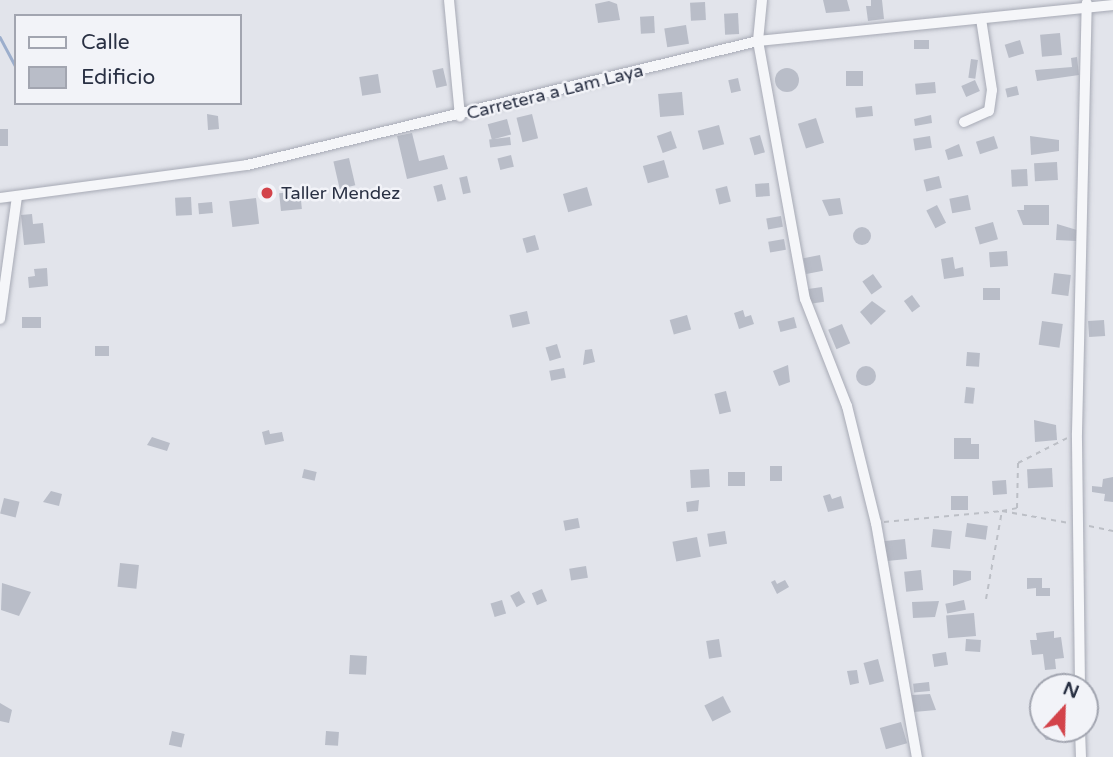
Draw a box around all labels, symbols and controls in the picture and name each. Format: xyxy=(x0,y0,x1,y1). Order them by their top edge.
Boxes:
legend xyxy=(14,14,242,105)
text: Calle xyxy=(81,30,130,55)
street label: Carretera a Lam Laya xyxy=(464,60,646,124)
text: Edificio xyxy=(81,65,155,90)
place label: Taller Mendez xyxy=(281,182,400,204)
marker: Taller Mendez xyxy=(259,185,275,201)
north arrow xyxy=(1029,673,1099,743)
text: N xyxy=(1060,677,1082,703)

